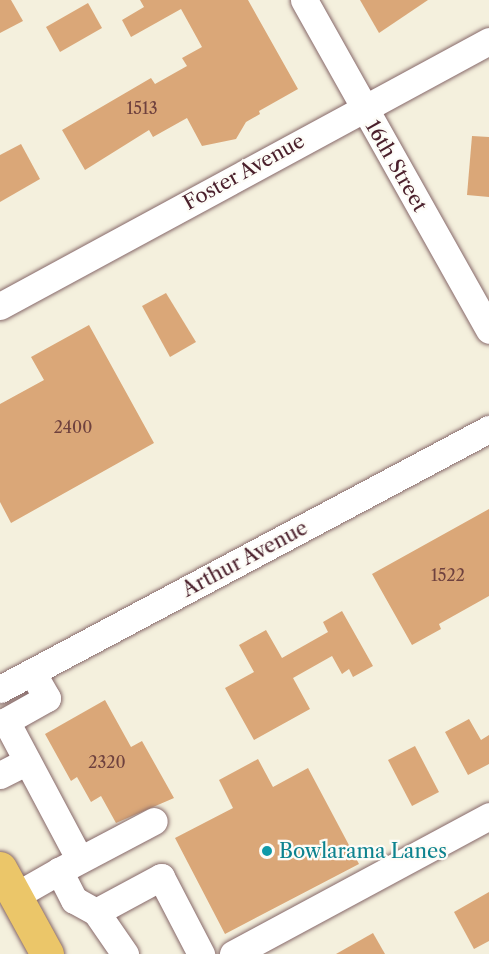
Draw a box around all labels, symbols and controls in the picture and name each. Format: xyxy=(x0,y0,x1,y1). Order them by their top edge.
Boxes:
house number: 1513 xyxy=(127,98,157,118)
street label: 16th Street xyxy=(360,116,432,216)
street label: Foster Avenue xyxy=(179,129,309,215)
house number: 2400 xyxy=(54,417,92,437)
street label: Arthur Avenue xyxy=(178,516,312,602)
house number: 1522 xyxy=(431,565,465,585)
house number: 2320 xyxy=(88,752,126,772)
place label: Bowlarama Lanes xyxy=(279,839,447,863)
marker: Bowlarama Lanes xyxy=(260,844,274,858)

